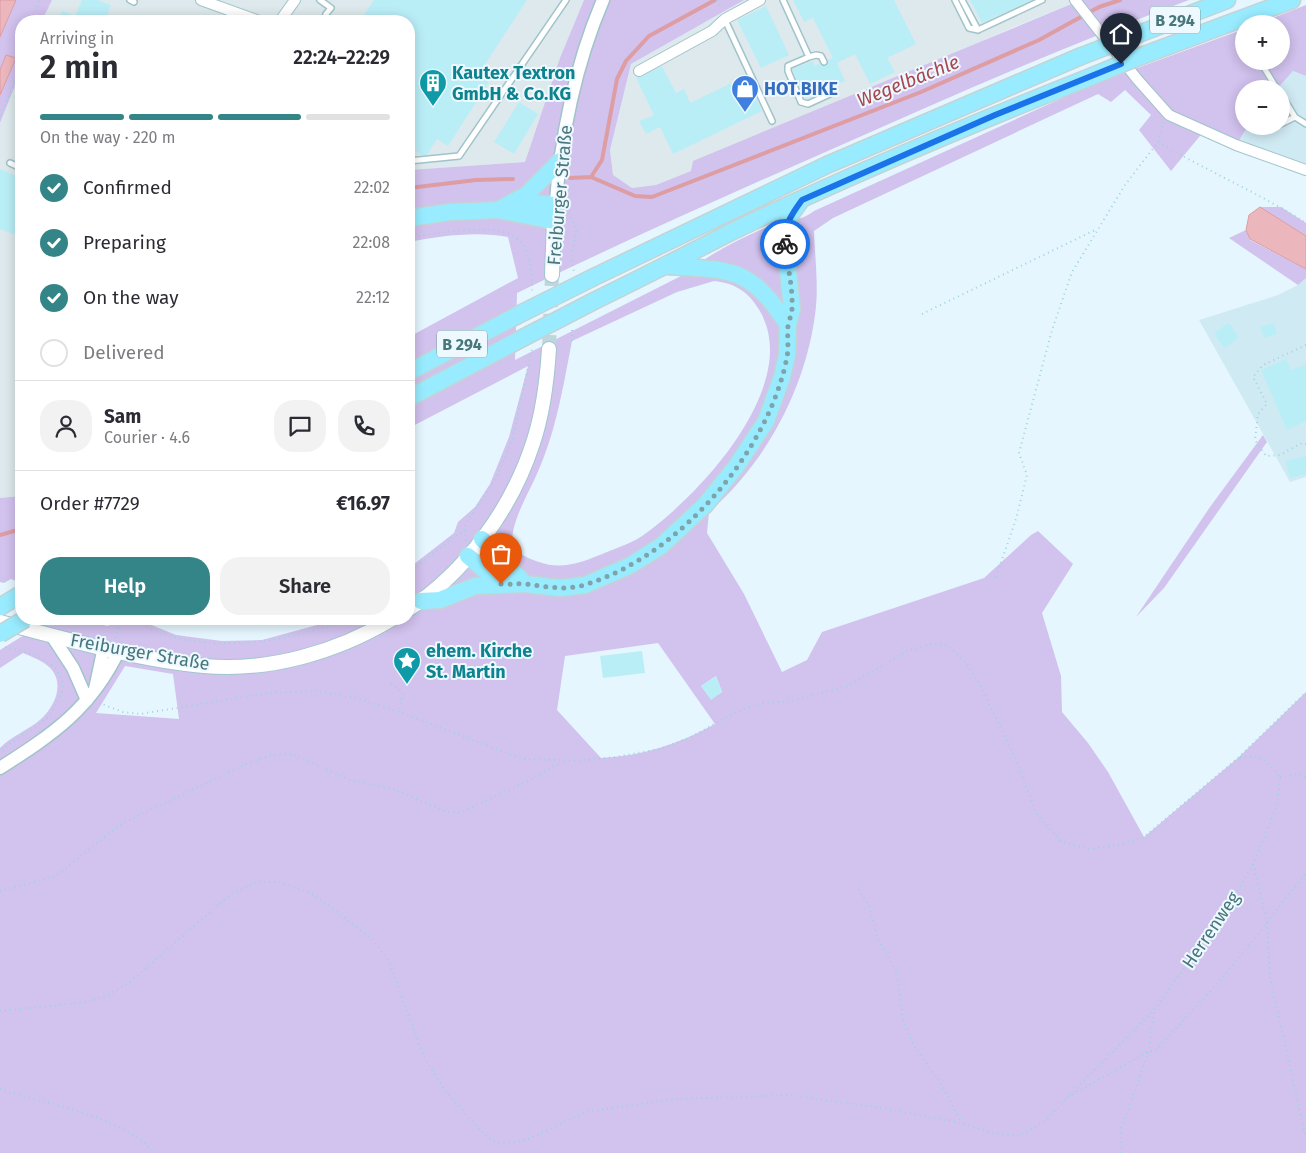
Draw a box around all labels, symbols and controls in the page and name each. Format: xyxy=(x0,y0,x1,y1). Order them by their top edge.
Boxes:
road number: B 294 xyxy=(1150,6,1200,34)
pin xyxy=(1100,13,1142,64)
map controls xyxy=(1235,15,1290,135)
button: + xyxy=(1235,15,1290,70)
icon: home xyxy=(1107,20,1135,48)
text: Arriving in xyxy=(40,29,114,48)
text: 22:24–22:29 xyxy=(293,46,390,69)
text: 2 min xyxy=(40,48,119,86)
water label: Wegelbächle xyxy=(853,50,963,112)
place label: Kautex Textron GmbH & Co.KG xyxy=(452,62,575,105)
building icon: Kautex Textron GmbH & Co.KG xyxy=(418,68,448,107)
shop icon: HOT.BIKE xyxy=(730,74,760,113)
place label: HOT.BIKE xyxy=(764,78,838,100)
button: − xyxy=(1235,80,1290,135)
street label: Freiburger Straße xyxy=(543,124,577,266)
text: On the way · 220 m xyxy=(40,128,175,147)
icon: check xyxy=(40,174,68,202)
text: Confirmed xyxy=(83,176,172,199)
text: 22:02 xyxy=(354,178,390,197)
courier xyxy=(760,219,810,269)
icon: check xyxy=(40,229,68,257)
icon: bike xyxy=(771,230,799,258)
text: Preparing xyxy=(83,231,166,254)
text: 22:08 xyxy=(353,233,390,252)
icon: check xyxy=(40,284,68,312)
text: On the way xyxy=(83,286,179,309)
text: 22:12 xyxy=(356,288,390,307)
road number: B 294 xyxy=(437,330,487,358)
text: Delivered xyxy=(83,341,165,364)
button: person xyxy=(40,400,92,452)
button: chat xyxy=(274,400,326,452)
button: phone xyxy=(338,400,390,452)
text: Sam xyxy=(104,405,141,428)
text: Courier · 4.6 xyxy=(104,428,190,447)
text: Order #7729 xyxy=(40,492,140,515)
text: €16.97 xyxy=(336,492,390,515)
pin xyxy=(480,533,522,584)
icon: bag xyxy=(487,540,515,568)
button: Help xyxy=(40,557,210,615)
button: Share xyxy=(220,557,390,615)
street label: Freiburger Straße xyxy=(69,629,211,675)
place label: ehem. Kirche St. Martin xyxy=(426,640,532,683)
place icon: ehem. Kirche St. Martin xyxy=(392,646,422,685)
street label: Herrenweg xyxy=(1177,887,1245,973)

